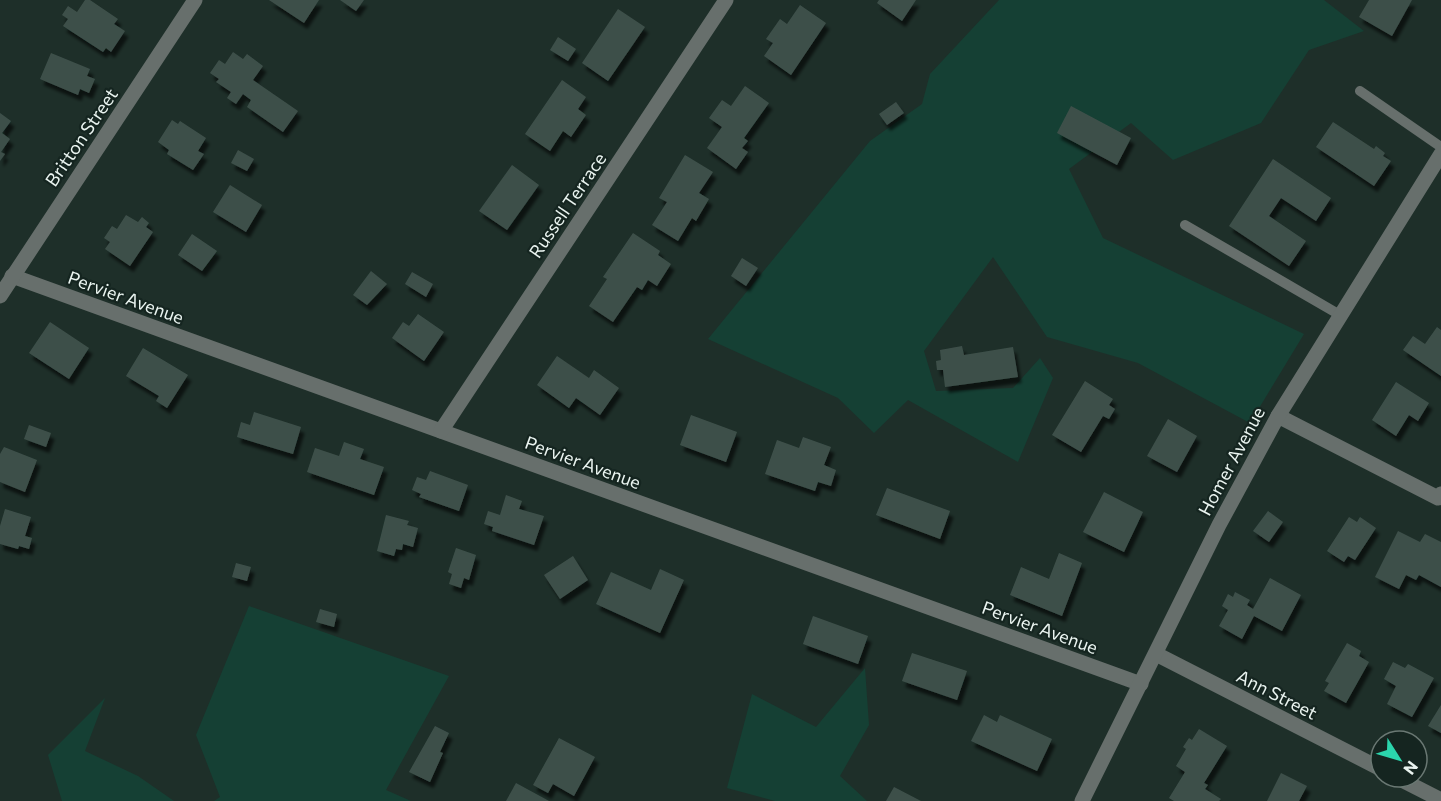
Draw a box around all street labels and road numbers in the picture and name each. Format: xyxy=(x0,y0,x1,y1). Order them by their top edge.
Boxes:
street label: Britton Street xyxy=(40,84,122,190)
street label: Russell Terrace xyxy=(524,148,610,262)
street label: Pervier Avenue xyxy=(65,266,187,328)
street label: Homer Avenue xyxy=(1193,403,1269,519)
street label: Pervier Avenue xyxy=(522,431,644,493)
street label: Pervier Avenue xyxy=(979,596,1101,658)
street label: Ann Street xyxy=(1233,664,1321,724)

